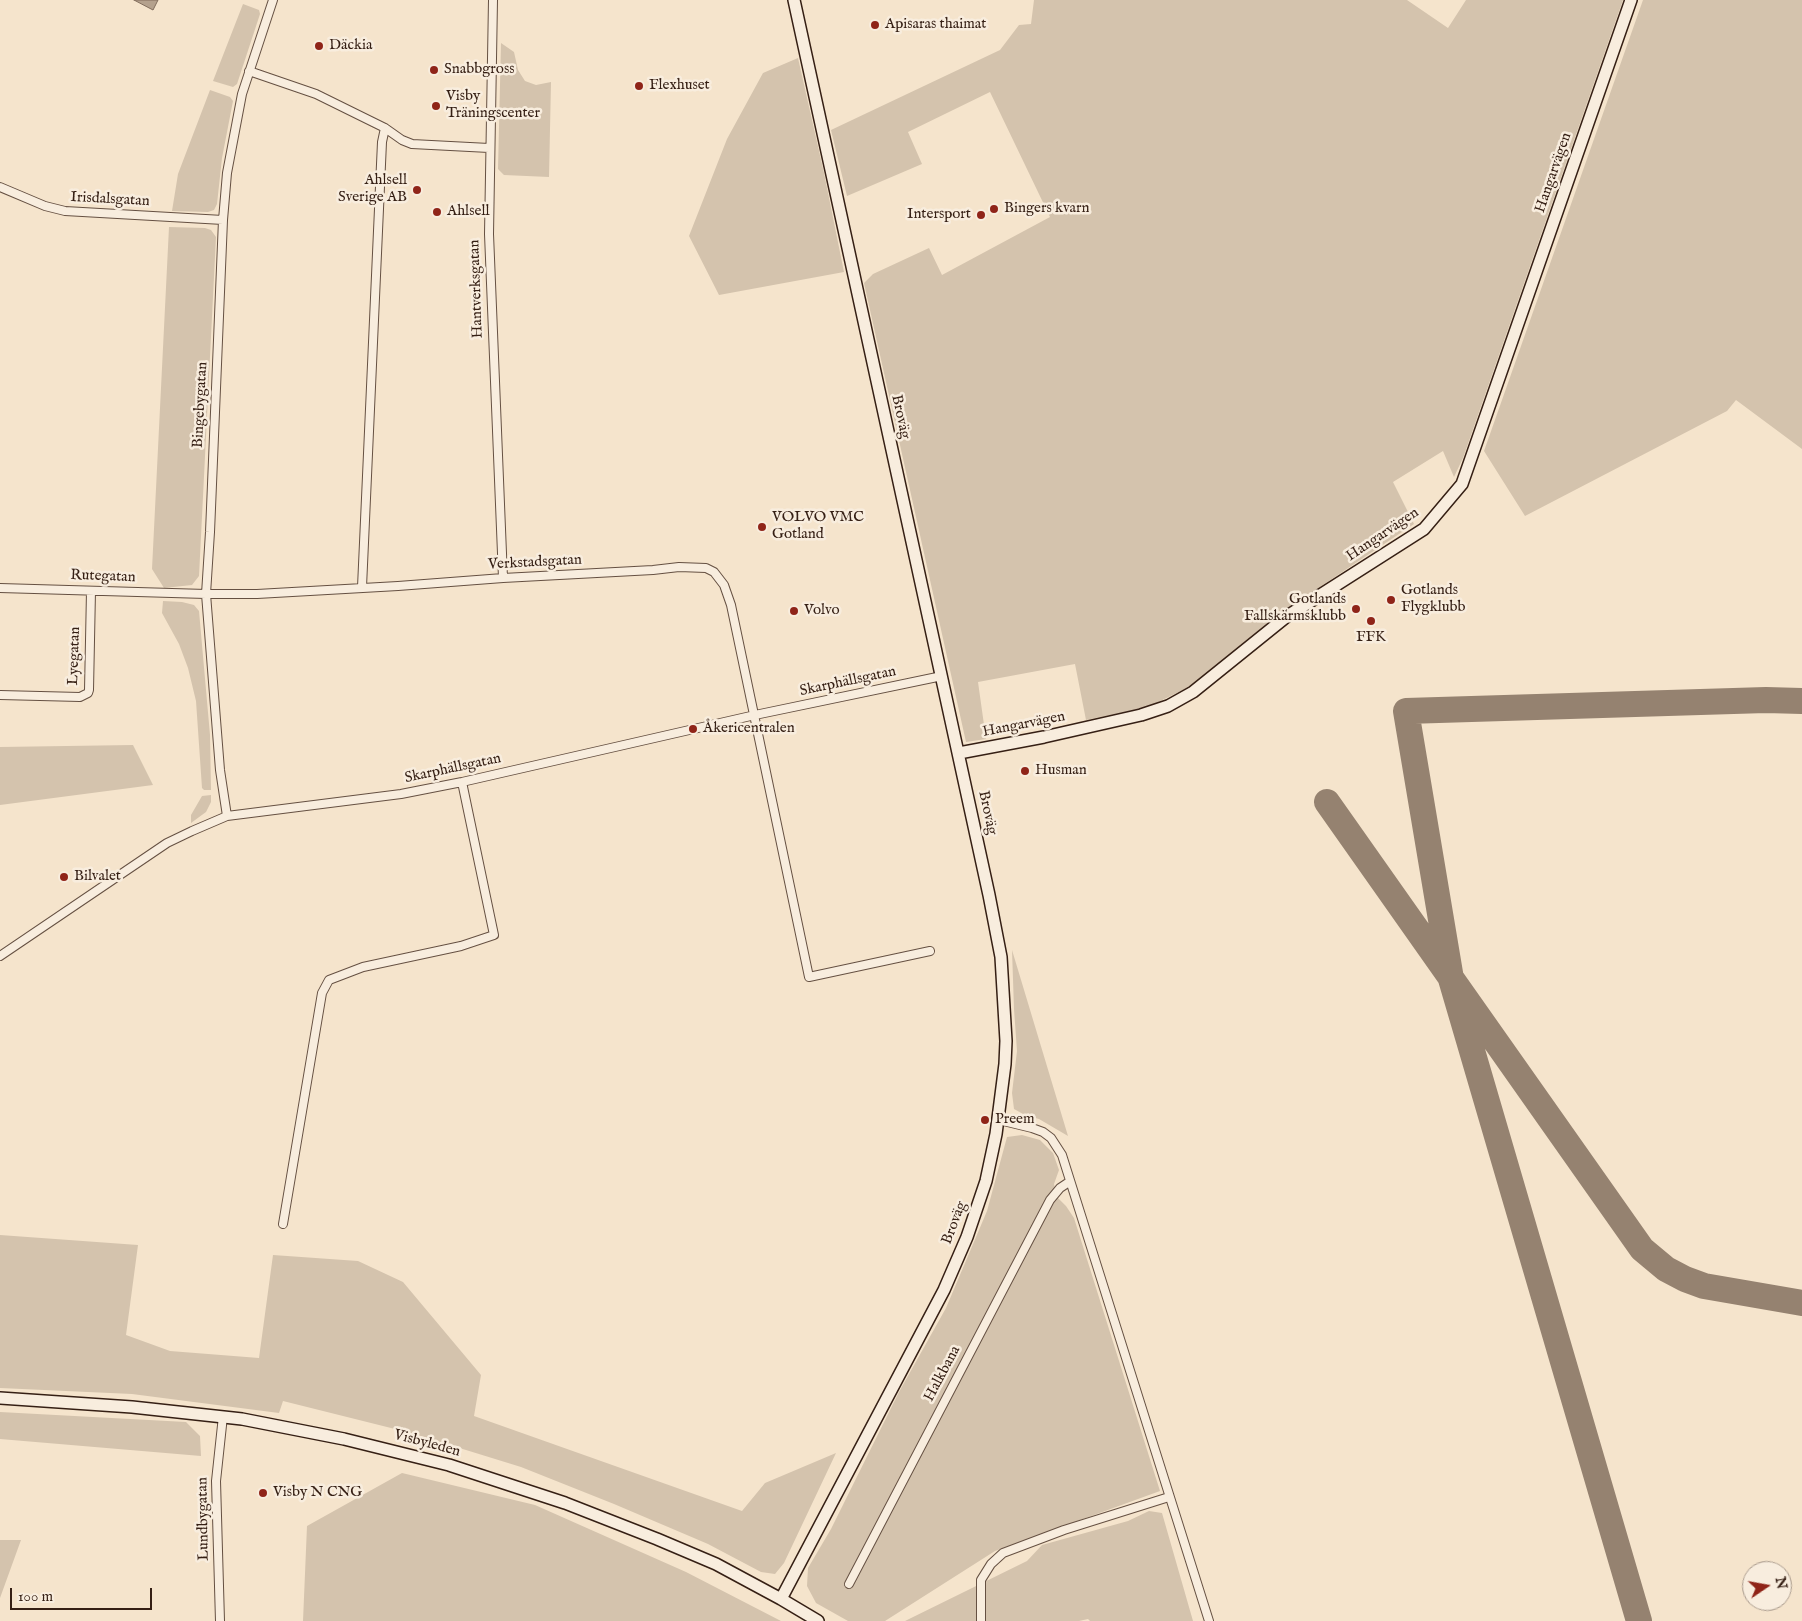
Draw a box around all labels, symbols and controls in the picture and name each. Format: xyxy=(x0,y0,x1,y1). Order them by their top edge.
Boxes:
place label: Apisaras thaimat xyxy=(885,16,986,34)
marker: Apisaras thaimat xyxy=(869,19,881,31)
place label: Däckia xyxy=(329,37,372,55)
marker: Däckia xyxy=(313,40,325,52)
place label: Snabbgross xyxy=(444,61,514,79)
marker: Snabbgross xyxy=(428,64,440,76)
place label: Flexhuset xyxy=(649,77,710,95)
marker: Flexhuset xyxy=(633,80,645,92)
place label: Visby Träningscenter xyxy=(446,88,540,123)
marker: Visby Träningscenter xyxy=(430,100,442,112)
street label: Hangarvägen xyxy=(1532,131,1576,215)
place label: Ahlsell Sverige AB xyxy=(338,172,407,207)
marker: Ahlsell Sverige AB xyxy=(411,184,423,196)
street label: Irisdalsgatan xyxy=(70,189,150,211)
place label: Bingers kvarn xyxy=(1004,200,1090,218)
place label: Ahlsell xyxy=(447,203,490,221)
marker: Bingers kvarn xyxy=(988,203,1000,215)
marker: Ahlsell xyxy=(431,206,443,218)
place label: Intersport xyxy=(907,206,971,224)
marker: Intersport xyxy=(975,209,987,221)
street label: Hantverksgatan xyxy=(466,239,488,339)
street label: Bingebygatan xyxy=(190,362,212,448)
street label: Broväg xyxy=(887,393,913,441)
street label: Hangarvägen xyxy=(1343,504,1423,566)
place label: VOLVO VMC Gotland xyxy=(772,509,864,544)
marker: VOLVO VMC Gotland xyxy=(756,521,768,533)
street label: Verkstadsgatan xyxy=(488,552,582,574)
street label: Rutegatan xyxy=(70,567,136,587)
place label: Gotlands Flygklubb xyxy=(1401,582,1466,617)
place label: Gotlands Fallskärmsklubb xyxy=(1244,591,1346,626)
marker: Gotlands Flygklubb xyxy=(1385,594,1397,606)
place label: Volvo xyxy=(804,602,840,620)
marker: Gotlands Fallskärmsklubb xyxy=(1350,603,1362,615)
marker: Volvo xyxy=(788,605,800,617)
marker: FFK xyxy=(1365,615,1377,627)
street label: Lyegatan xyxy=(65,626,85,686)
place label: FFK xyxy=(1356,629,1386,647)
street label: Skarphällsgatan xyxy=(798,663,898,701)
street label: Hangarvägen xyxy=(981,708,1067,742)
place label: Åkericentralen xyxy=(703,720,795,738)
marker: Åkericentralen xyxy=(687,723,699,735)
street label: Skarphällsgatan xyxy=(403,750,503,788)
place label: Husman xyxy=(1035,762,1087,780)
marker: Husman xyxy=(1019,765,1031,777)
street label: Broväg xyxy=(974,789,1000,837)
place label: Bilvalet xyxy=(74,868,121,886)
marker: Bilvalet xyxy=(58,871,70,883)
place label: Preem xyxy=(995,1111,1035,1129)
marker: Preem xyxy=(979,1114,991,1126)
street label: Broväg xyxy=(939,1199,971,1247)
street label: Halkbana xyxy=(921,1343,965,1405)
street label: Visbyleden xyxy=(392,1427,462,1461)
street label: Lundbygatan xyxy=(194,1477,214,1561)
place label: Visby N CNG xyxy=(273,1484,362,1502)
marker: Visby N CNG xyxy=(257,1487,269,1499)
north arrow xyxy=(1742,1561,1792,1611)
text: N xyxy=(1771,1575,1791,1591)
scale bar xyxy=(12,1578,155,1610)
text: 100 m xyxy=(18,1587,53,1606)

